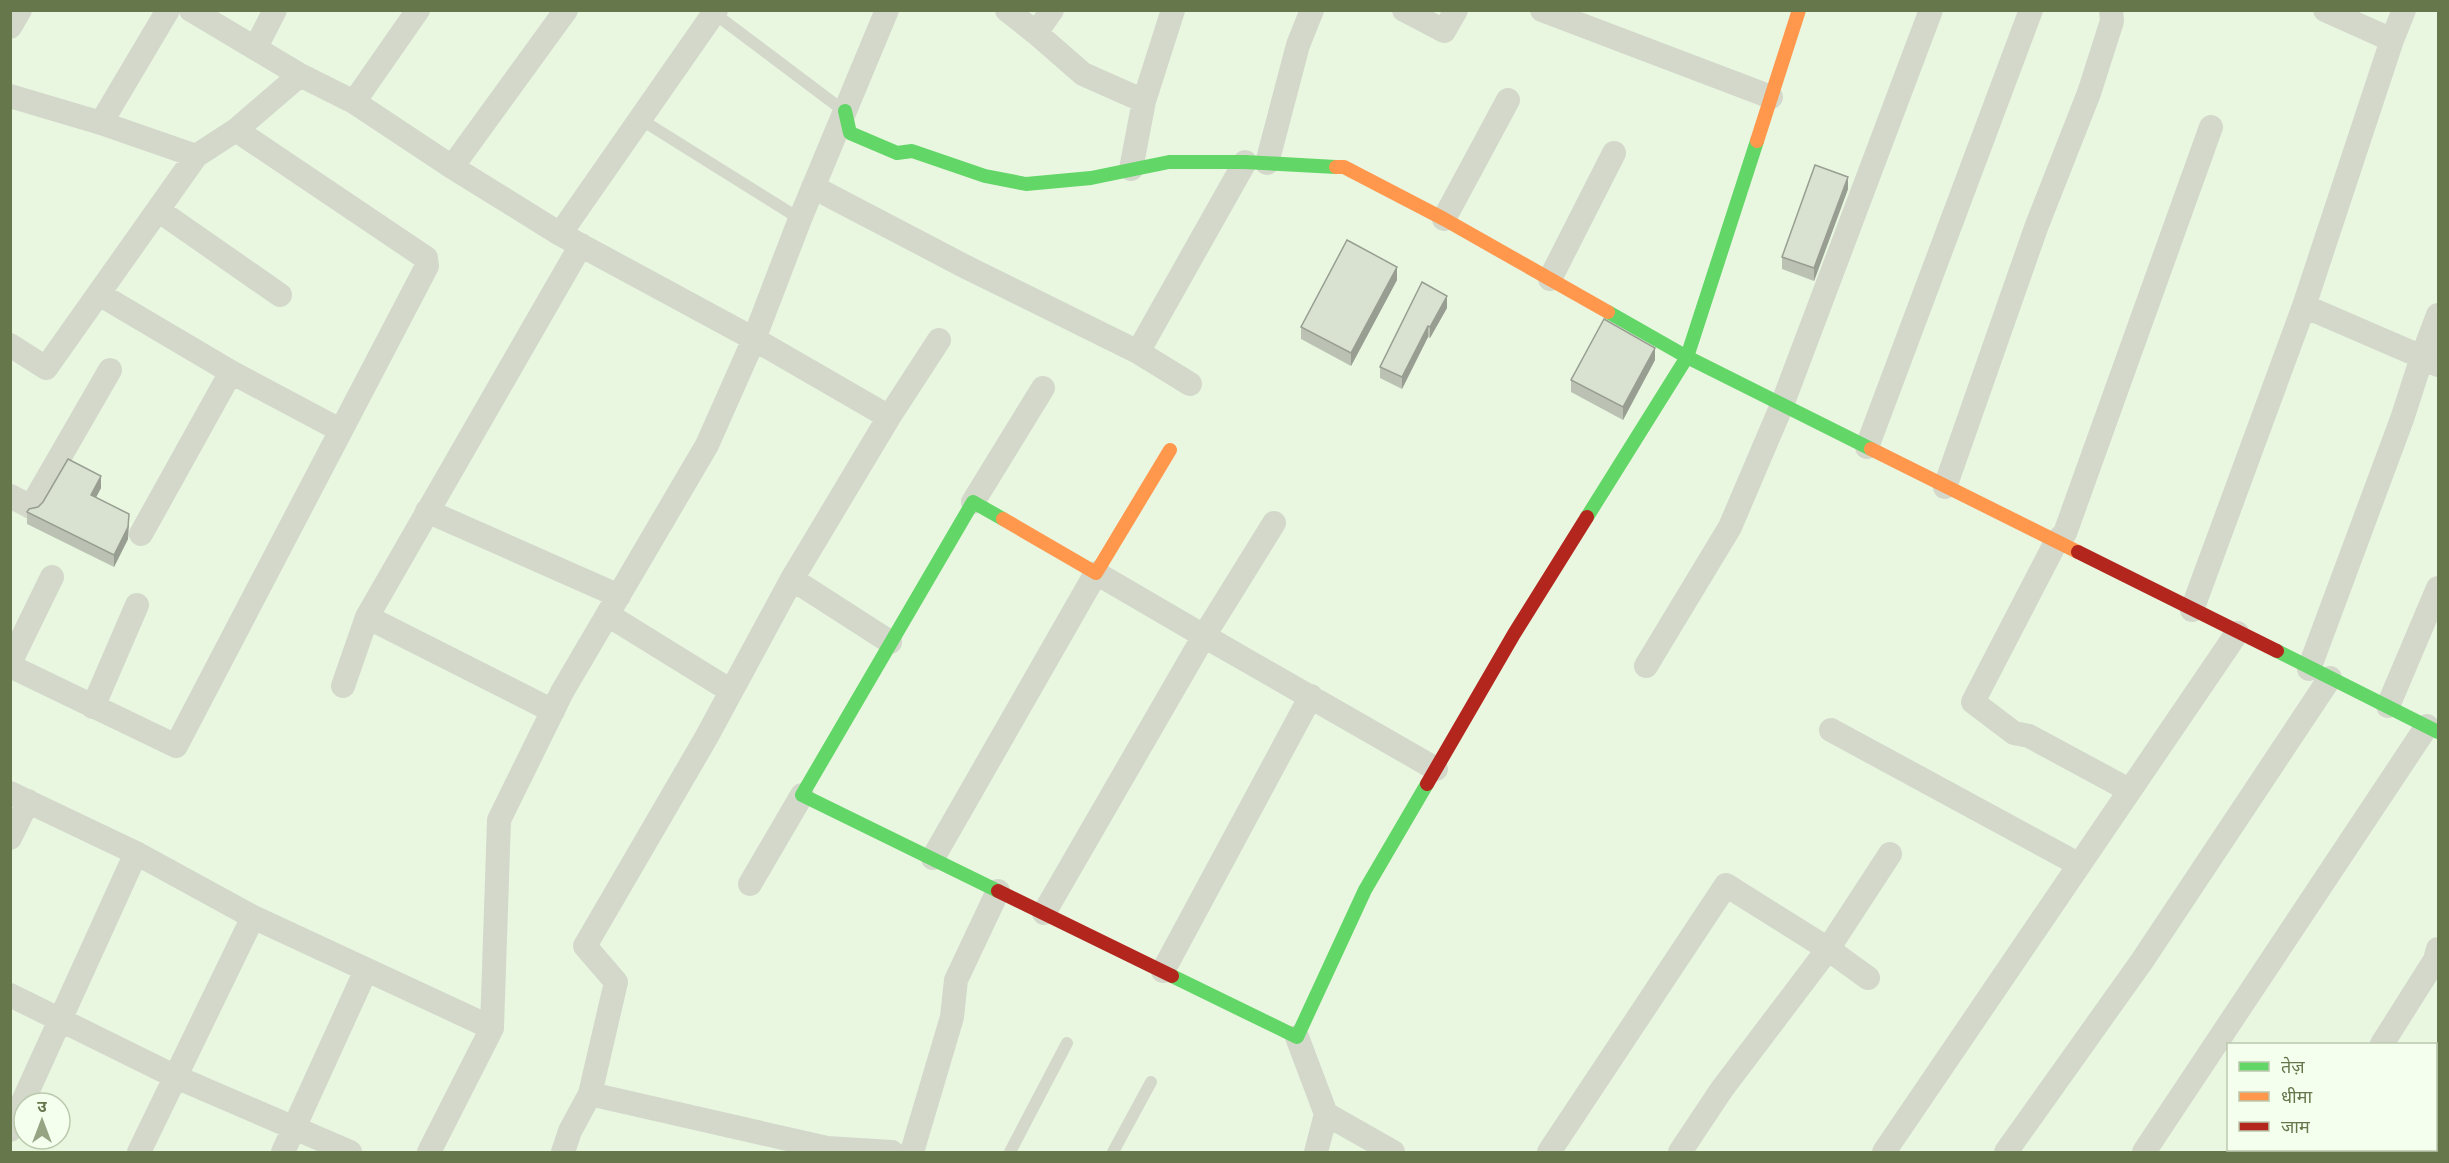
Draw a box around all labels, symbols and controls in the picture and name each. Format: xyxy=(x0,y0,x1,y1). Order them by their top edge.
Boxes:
legend xyxy=(2227,1043,2437,1151)
text: तेज़ xyxy=(2281,1055,2305,1079)
text: धीमा xyxy=(2281,1085,2312,1109)
north arrow xyxy=(12,1091,72,1151)
text: उ xyxy=(37,1096,47,1117)
text: जाम xyxy=(2281,1115,2311,1139)

